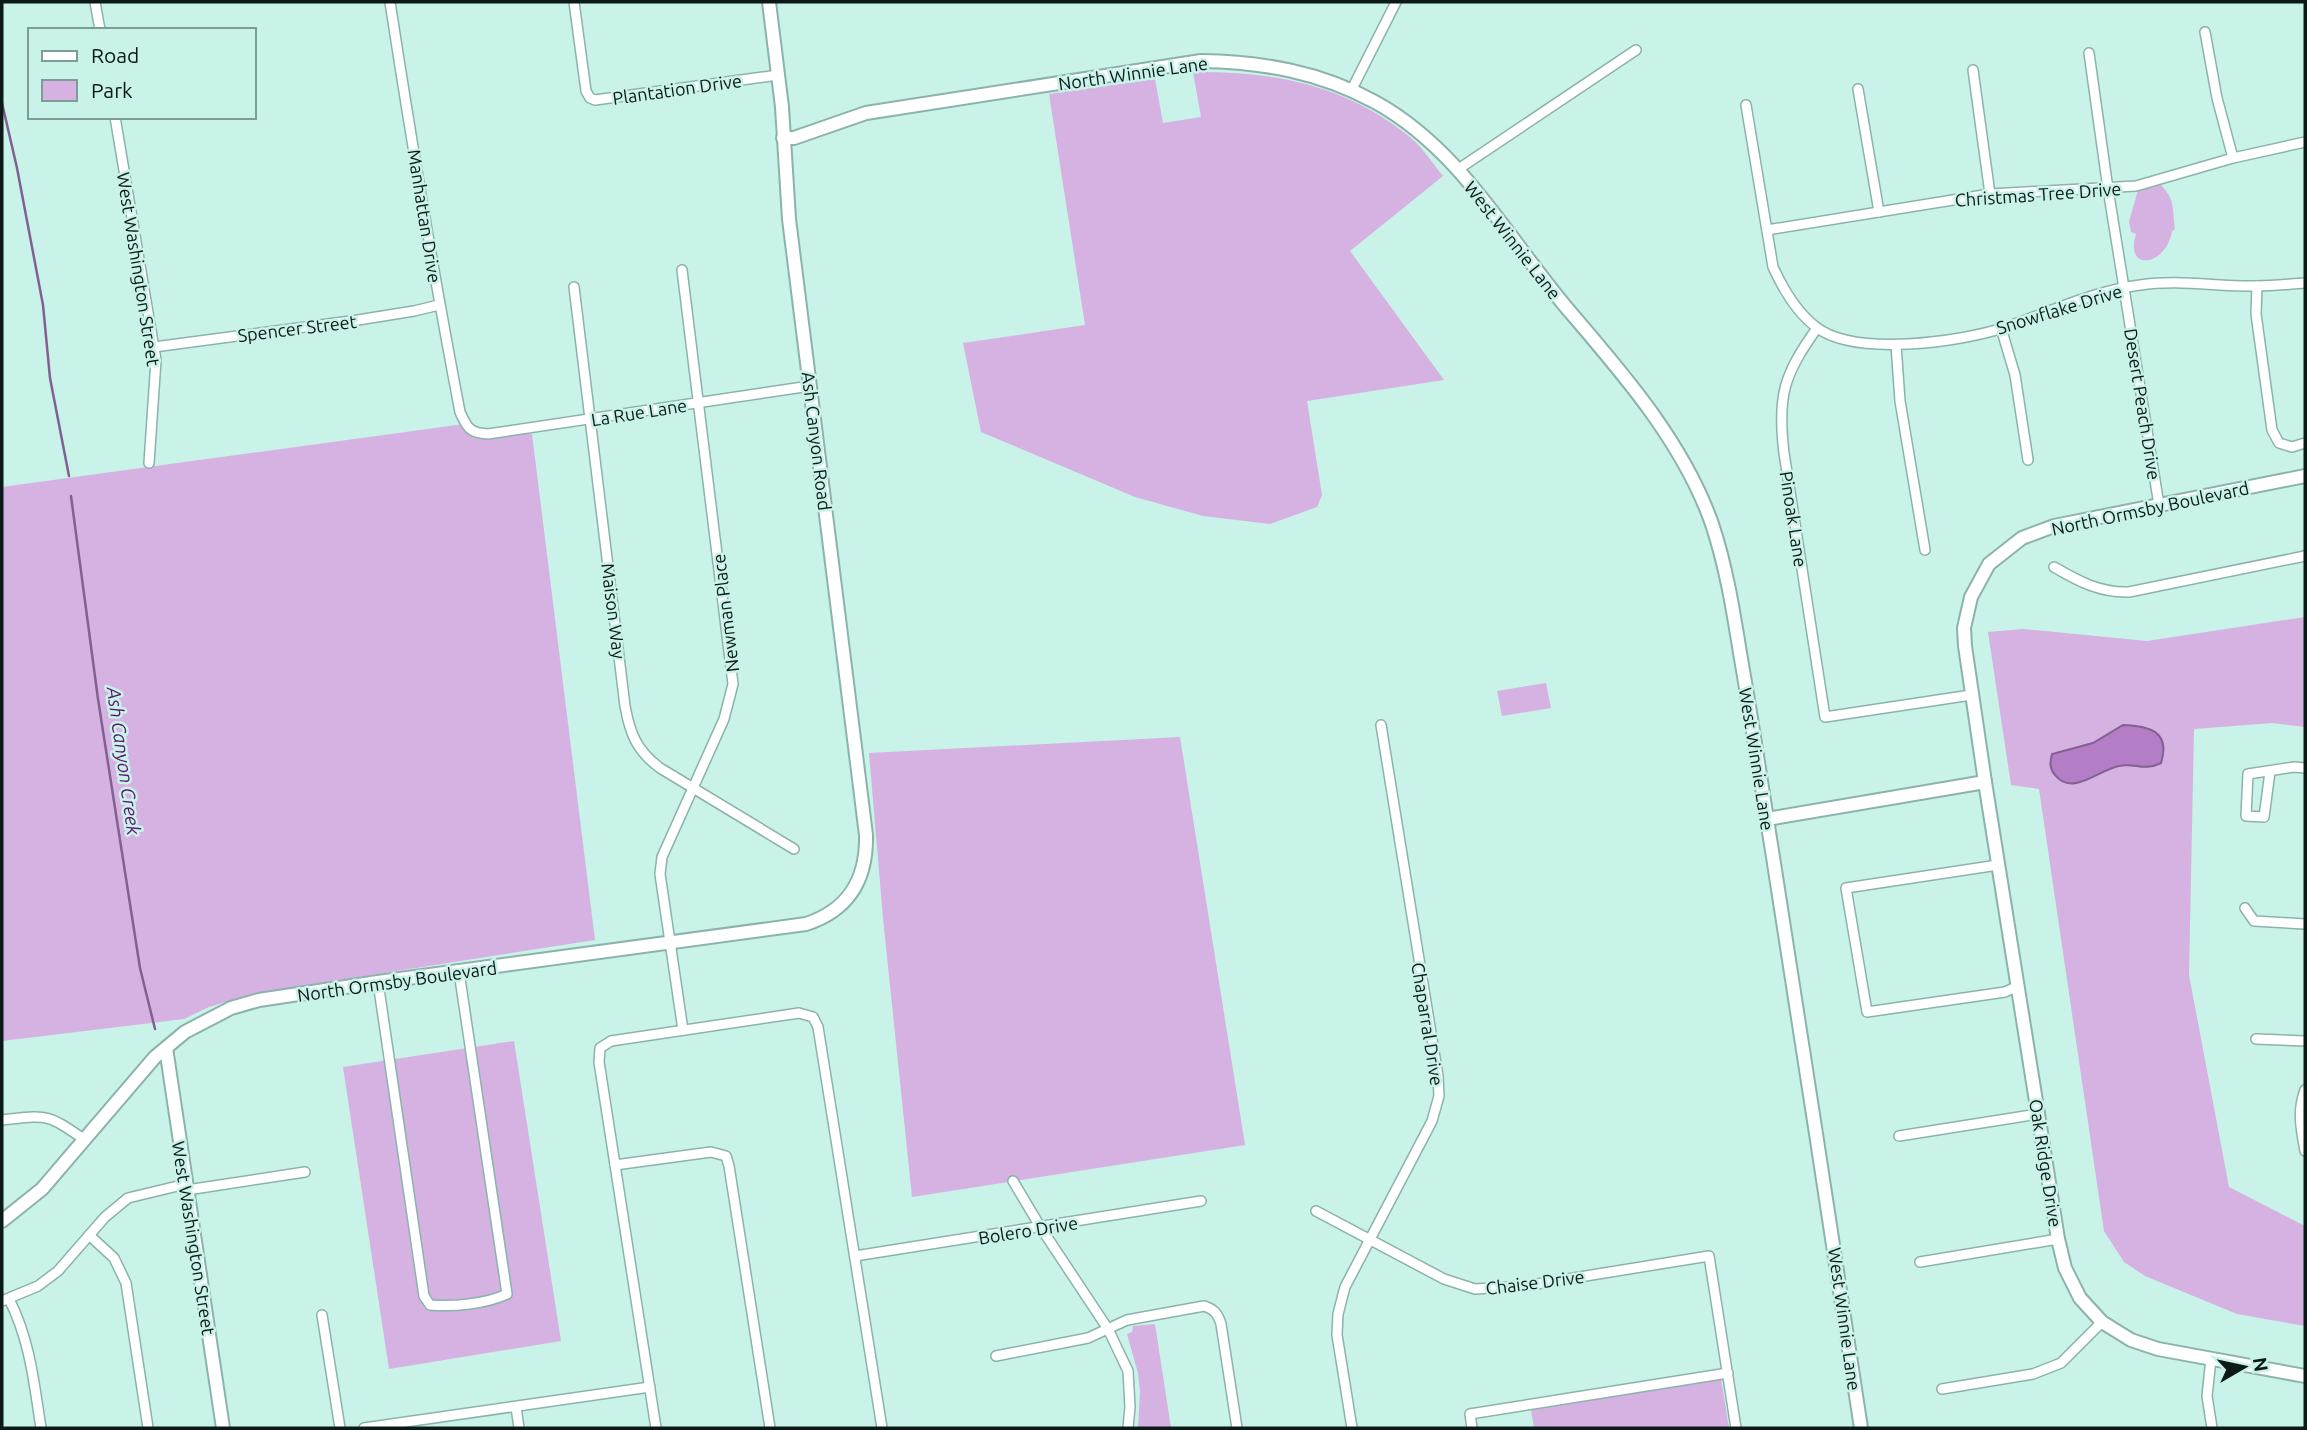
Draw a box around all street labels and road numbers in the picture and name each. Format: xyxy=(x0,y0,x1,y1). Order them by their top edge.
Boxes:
street label: North Winnie Lane xyxy=(1057,53,1209,93)
street label: Plantation Drive xyxy=(611,70,743,108)
street label: Manhattan Drive xyxy=(405,148,445,284)
street label: West Washington Street xyxy=(114,171,164,367)
street label: West Winnie Lane xyxy=(1461,177,1565,303)
street label: Christmas Tree Drive xyxy=(1954,178,2122,210)
street label: Snowflake Drive xyxy=(1994,280,2124,338)
street label: Spencer Street xyxy=(236,311,358,345)
street label: Desert Peach Drive xyxy=(2121,327,2165,481)
street label: Ash Canyon Road xyxy=(799,370,835,512)
street label: La Rue Lane xyxy=(590,395,688,429)
street label: Pinoak Lane xyxy=(1777,470,1811,568)
street label: North Ormsby Boulevard xyxy=(2049,477,2251,539)
street label: Newman Place xyxy=(708,553,742,673)
street label: Maison Way xyxy=(598,562,630,660)
street label: West Winnie Lane xyxy=(1736,686,1778,832)
street label: North Ormsby Boulevard xyxy=(296,957,498,1005)
street label: Chaparral Drive xyxy=(1408,961,1448,1087)
street label: Oak Ridge Drive xyxy=(2026,1097,2066,1229)
street label: West Washington Street xyxy=(169,1140,219,1336)
street label: Bolero Drive xyxy=(977,1212,1079,1248)
street label: West Winnie Lane xyxy=(1825,1246,1865,1392)
street label: Chaise Drive xyxy=(1484,1266,1586,1298)

